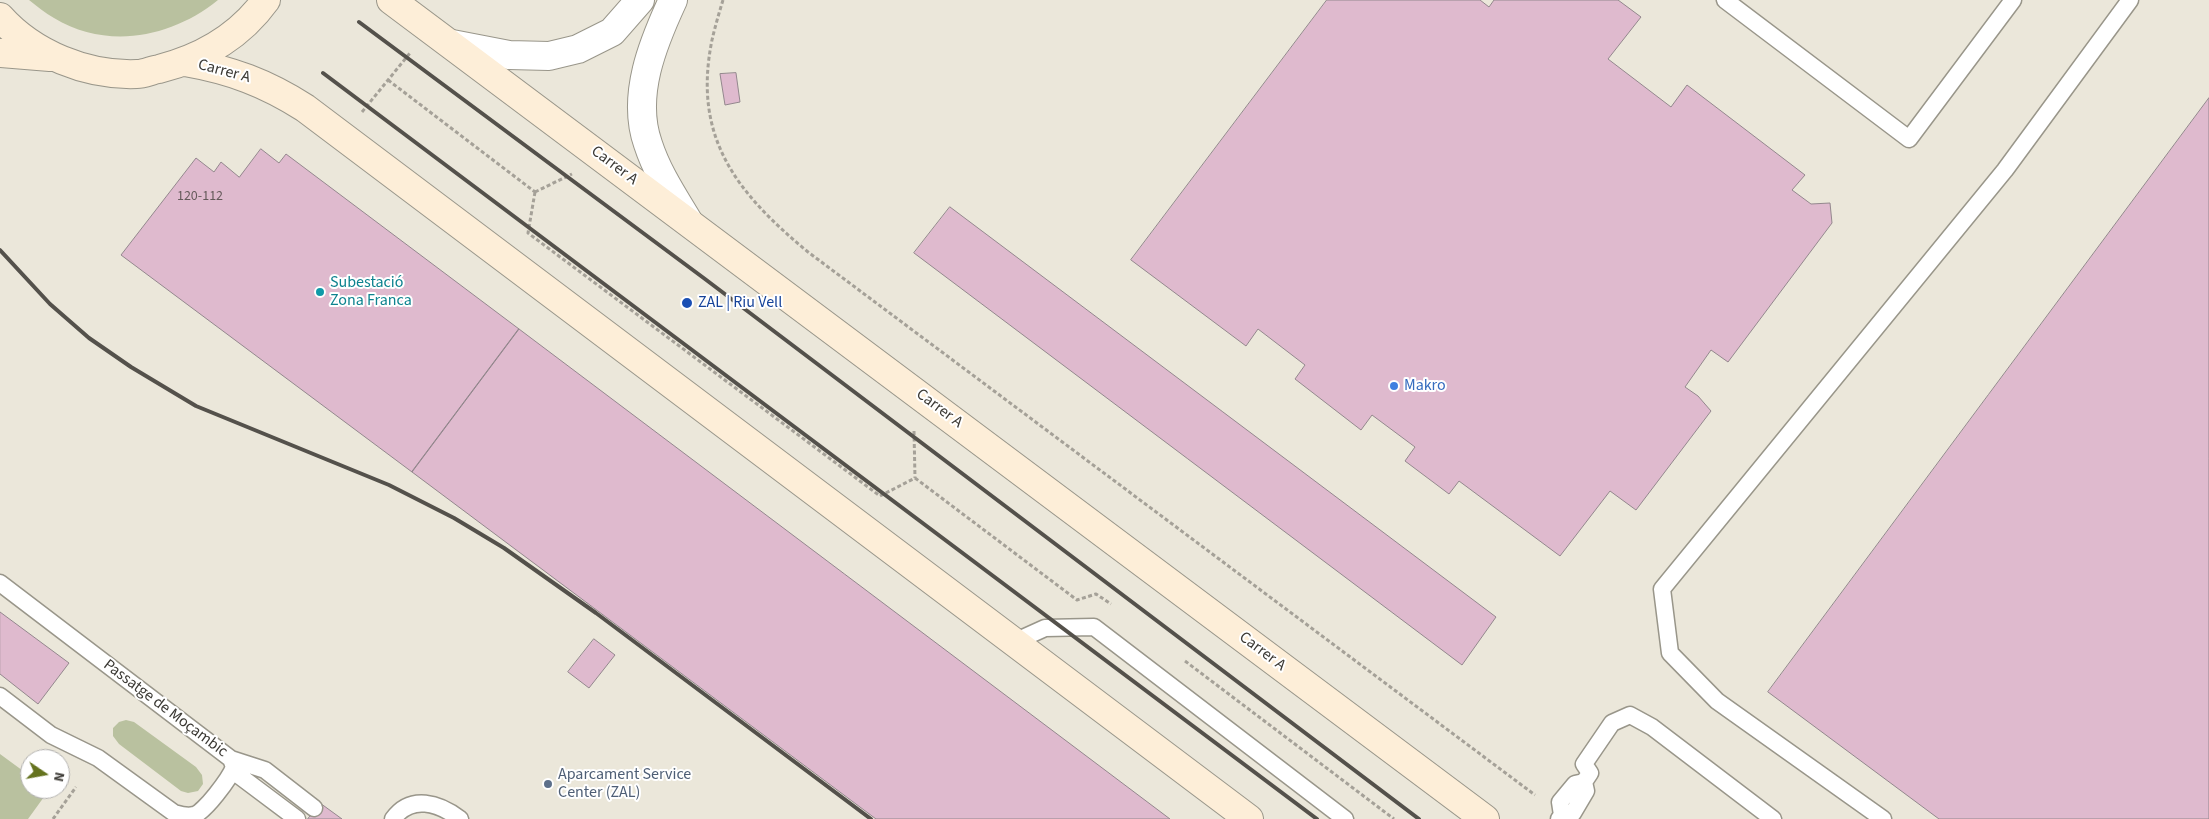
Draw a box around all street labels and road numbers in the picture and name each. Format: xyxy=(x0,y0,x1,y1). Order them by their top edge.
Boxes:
street label: Carrer A xyxy=(196,56,252,88)
street label: Carrer A xyxy=(587,142,641,190)
street label: Carrer A xyxy=(912,385,966,433)
street label: Carrer A xyxy=(1235,628,1289,676)
street label: Passatge de Moçambic xyxy=(99,656,231,762)

